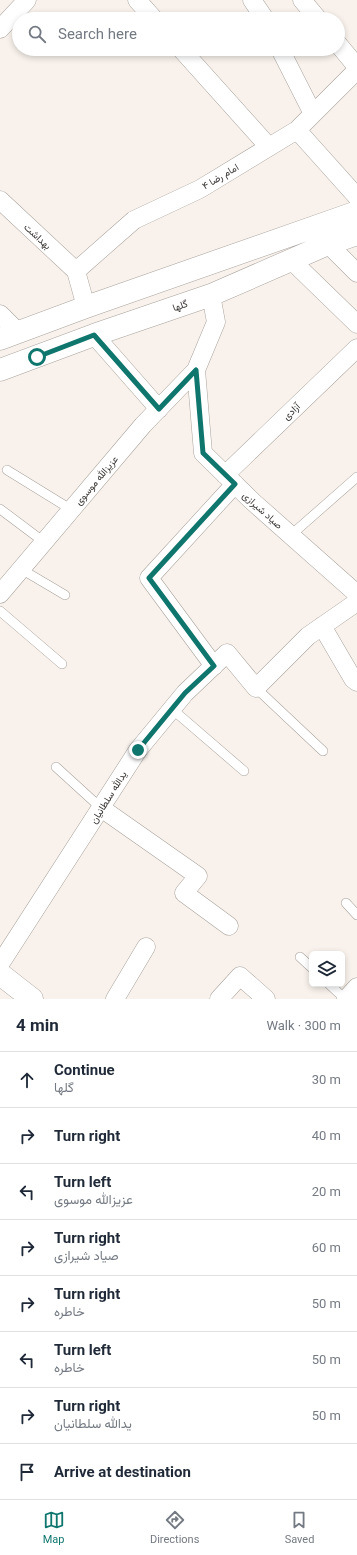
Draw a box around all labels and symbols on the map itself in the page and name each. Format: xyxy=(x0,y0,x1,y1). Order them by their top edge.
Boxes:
street label: امام رضا ۴ xyxy=(200,161,241,192)
street label: بهداشت xyxy=(21,221,53,252)
street label: گلها xyxy=(171,298,190,314)
route start xyxy=(28,348,46,366)
street label: آزادی xyxy=(281,400,303,423)
street label: عزیزالله موسوی xyxy=(73,454,121,508)
street label: صیاد شیرازی xyxy=(240,490,285,532)
route end xyxy=(129,741,147,759)
street label: یدالله سلطانیان xyxy=(88,769,130,826)

